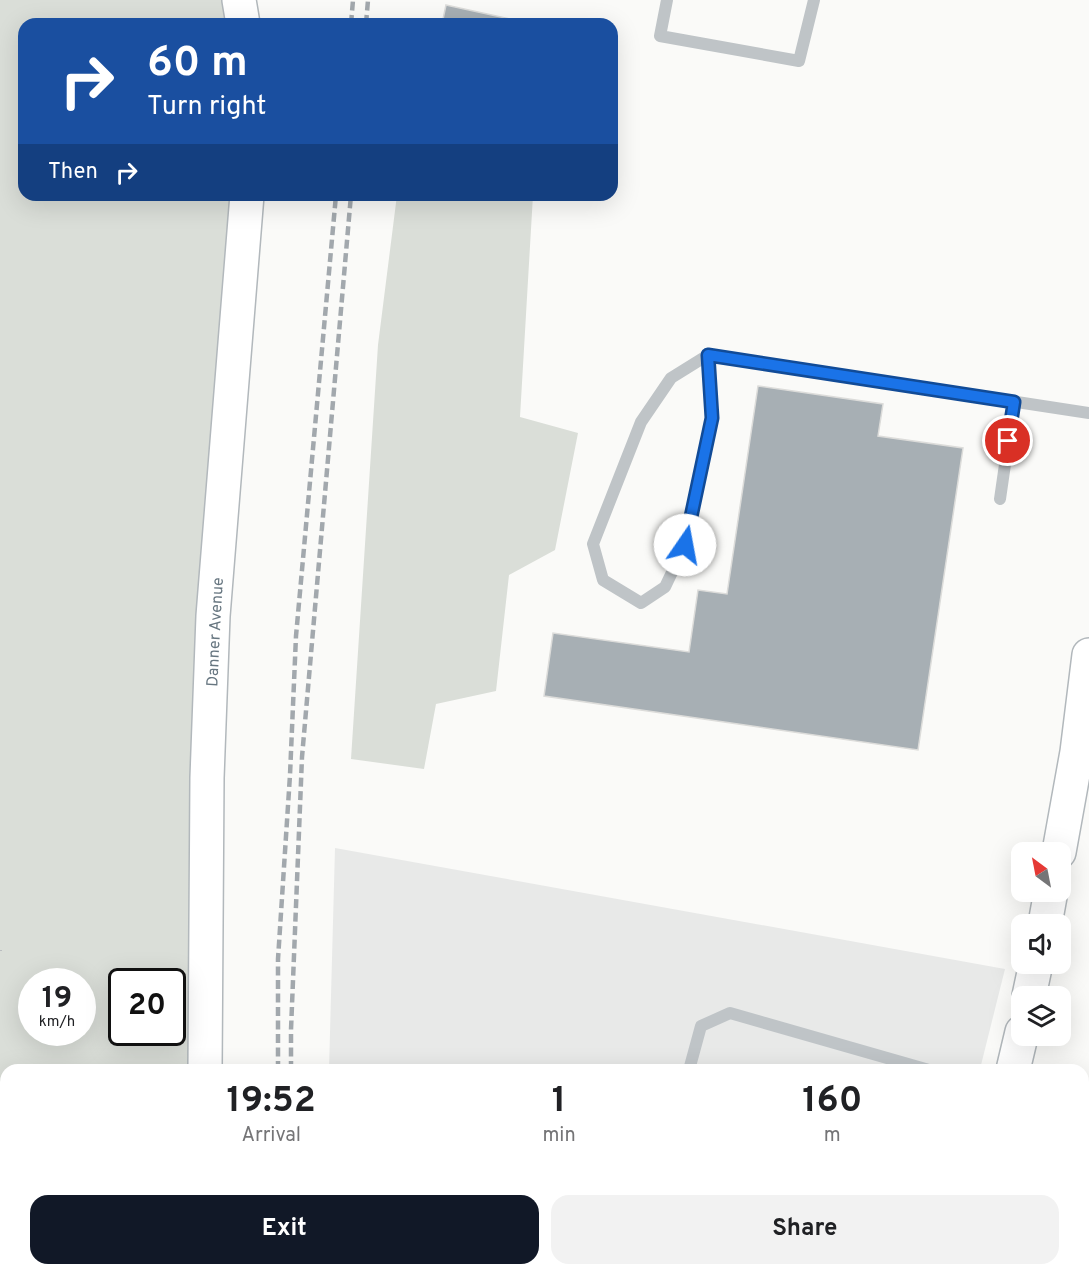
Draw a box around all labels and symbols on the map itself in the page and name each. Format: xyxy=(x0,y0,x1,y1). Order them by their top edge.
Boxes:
pin xyxy=(982,415,1033,466)
position arrow xyxy=(653,513,717,577)
street label: Danner Avenue xyxy=(203,577,229,687)
north arrow xyxy=(1011,842,1071,902)
speed limit sign: 20 xyxy=(108,968,186,1046)

